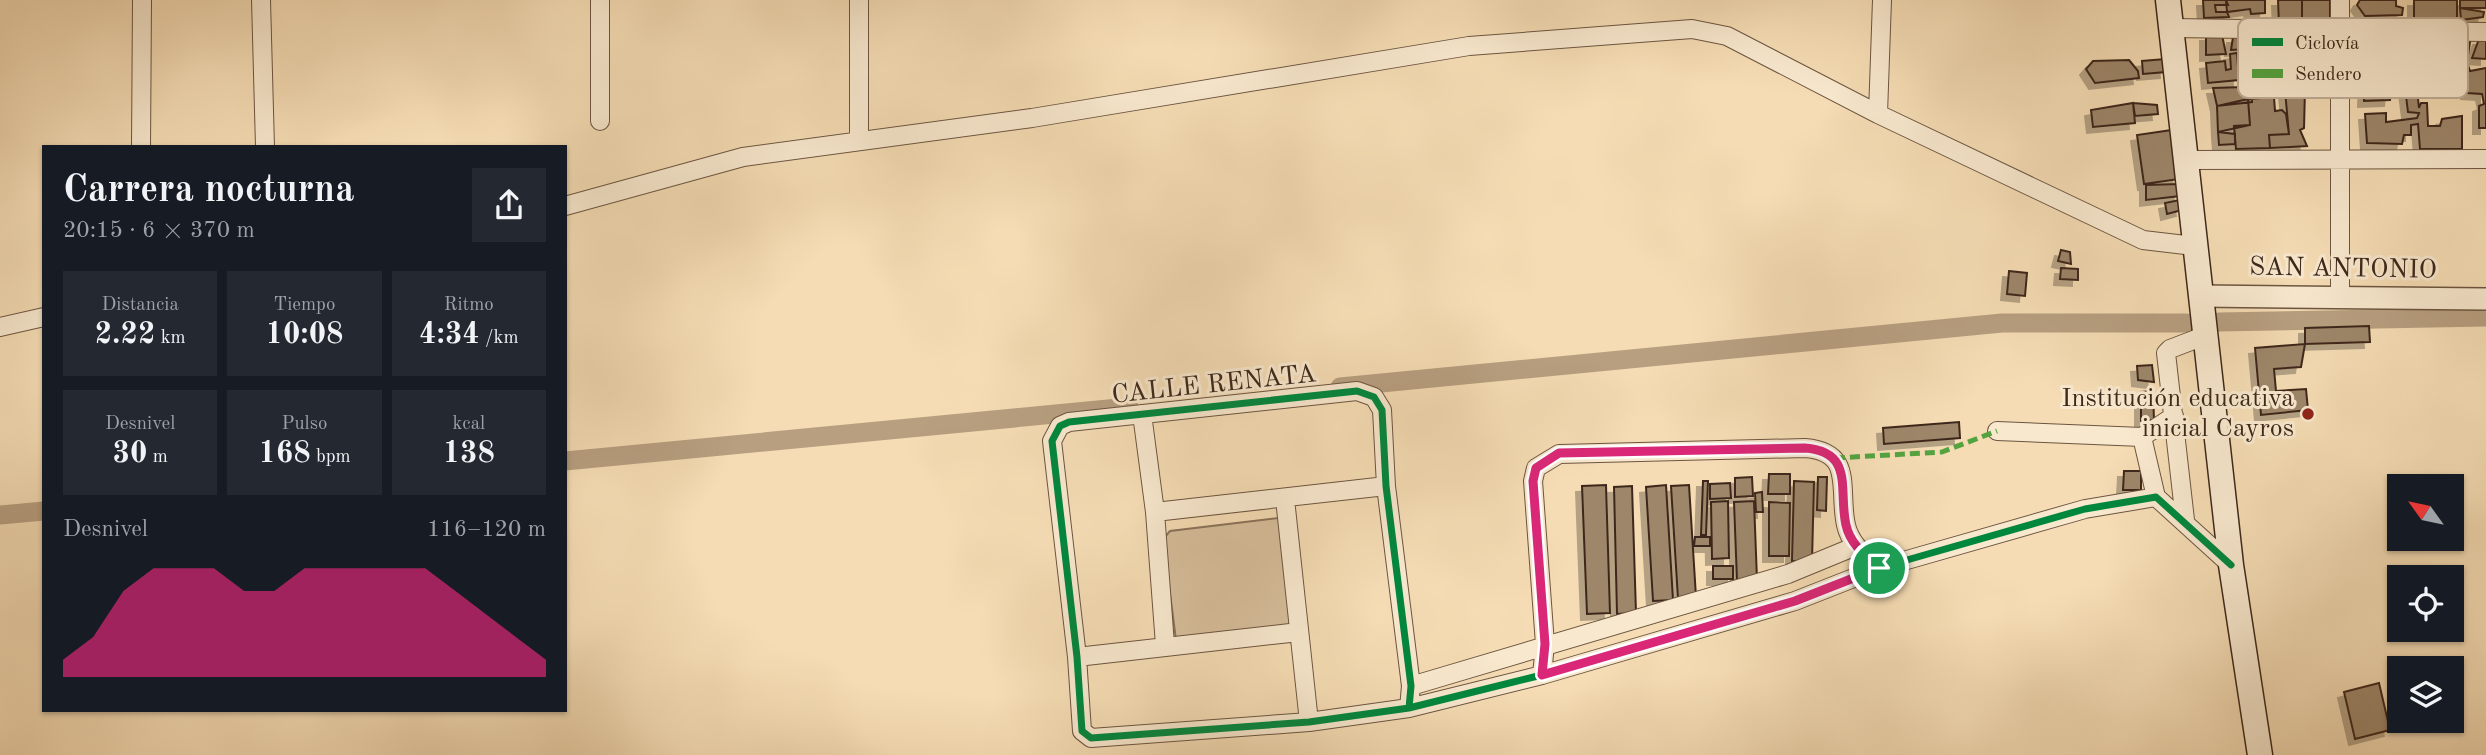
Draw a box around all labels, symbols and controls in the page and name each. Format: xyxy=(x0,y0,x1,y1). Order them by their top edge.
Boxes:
legend xyxy=(2238,18,2468,98)
text: Ciclovía xyxy=(2295,35,2360,54)
text: Sendero xyxy=(2295,66,2362,85)
button: share xyxy=(472,168,546,242)
text: Carrera nocturna xyxy=(63,172,354,210)
text: 20:15 · 6 × 370 m xyxy=(63,219,255,242)
street label: SAN ANTONIO xyxy=(2249,254,2437,284)
text: Distancia xyxy=(102,296,179,315)
text: Tiempo xyxy=(274,296,335,315)
text: Ritmo xyxy=(444,296,494,315)
text: 2.22 xyxy=(95,320,155,350)
text: 10:08 xyxy=(265,320,343,350)
text: 4:34 xyxy=(419,320,480,350)
text: km xyxy=(155,329,186,348)
text: /km xyxy=(480,329,519,348)
street label: CALLE RENATA xyxy=(1110,361,1318,409)
place label: Institución educativa inicial Cayros xyxy=(2061,386,2294,442)
marker: Institución educativa inicial Cayros xyxy=(2300,406,2316,422)
text: Desnivel xyxy=(105,415,175,434)
text: Pulso xyxy=(282,415,327,434)
text: kcal xyxy=(452,415,485,434)
text: 30 xyxy=(113,439,147,469)
text: 168 xyxy=(258,439,311,469)
text: 138 xyxy=(443,439,495,469)
text: m xyxy=(147,448,168,467)
text: bpm xyxy=(311,448,351,467)
north arrow xyxy=(2387,474,2464,551)
map controls xyxy=(2387,474,2464,733)
text: Desnivel xyxy=(63,518,148,541)
text: 116–120 m xyxy=(427,518,546,541)
pin xyxy=(1849,538,1909,598)
icon: arrive xyxy=(1860,549,1898,587)
button: locate xyxy=(2387,565,2464,642)
button: layers xyxy=(2387,656,2464,733)

